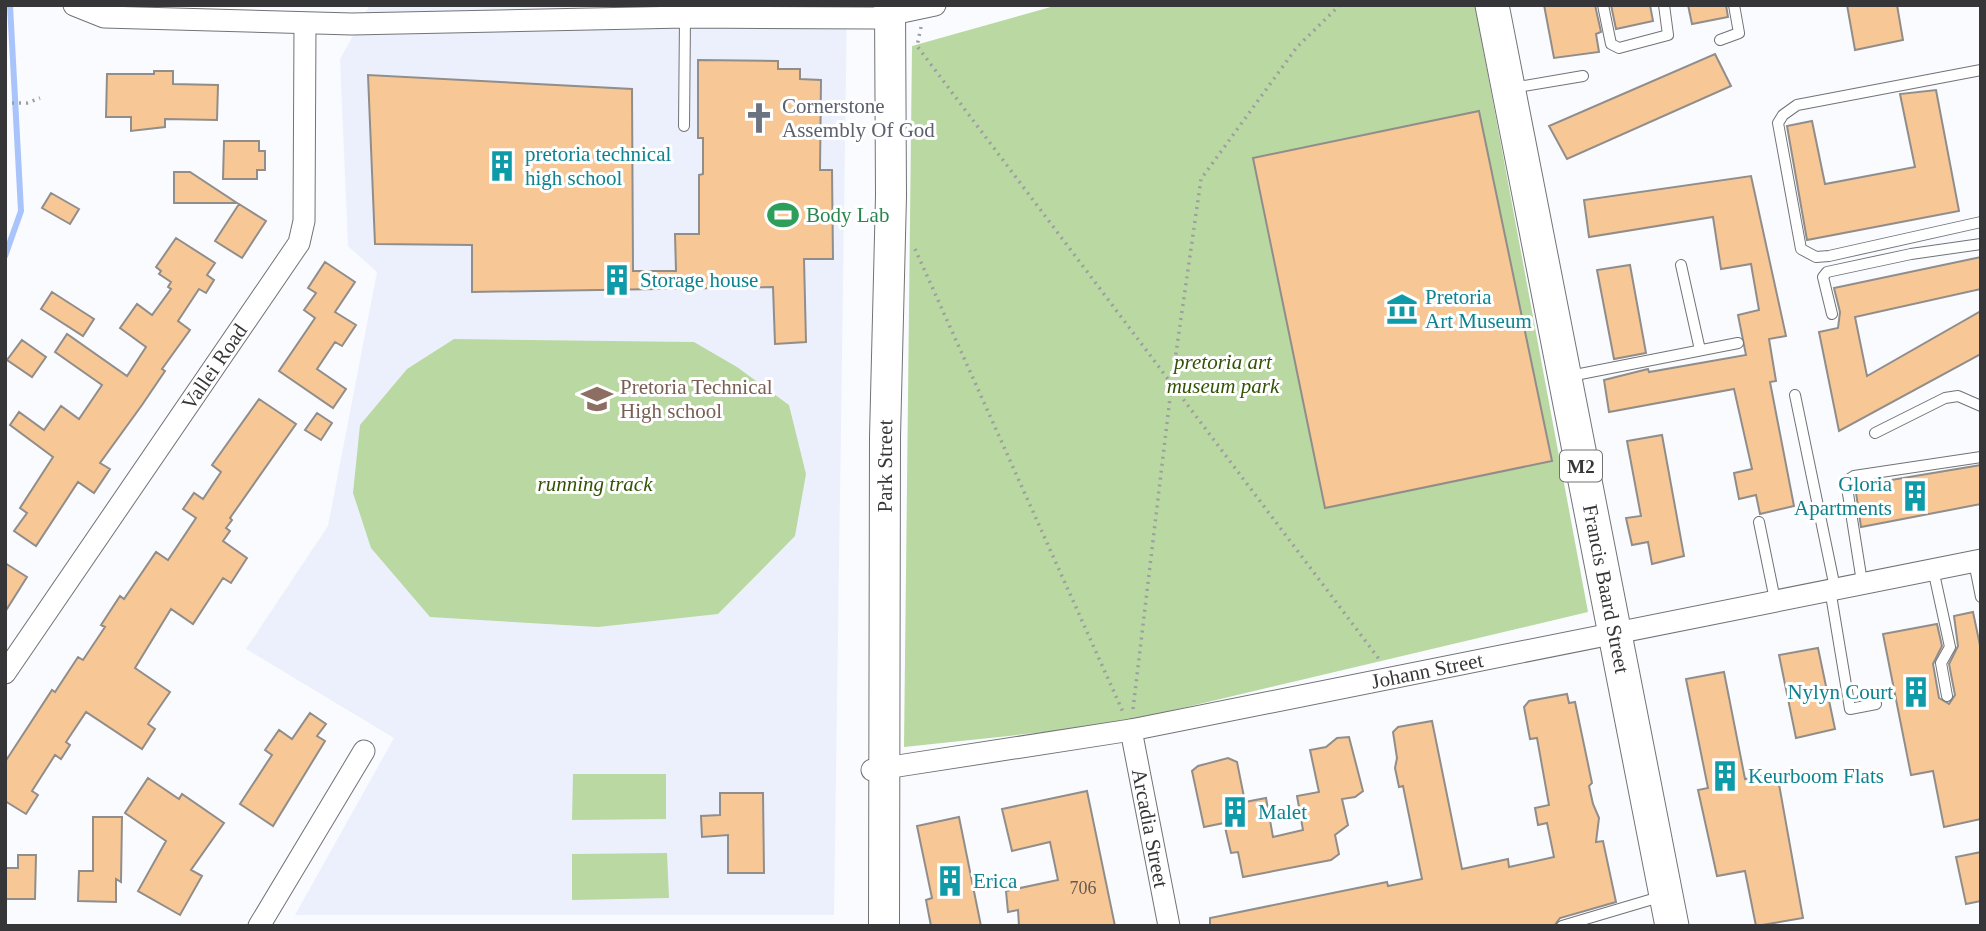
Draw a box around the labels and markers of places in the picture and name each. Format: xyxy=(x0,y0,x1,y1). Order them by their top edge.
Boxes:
place label: Cornerstone Assembly Of God xyxy=(782,94,935,142)
church icon: Cornerstone Assembly Of God xyxy=(742,101,776,135)
place label: pretoria technical high school xyxy=(525,142,671,190)
building icon: pretoria technical high school xyxy=(485,149,519,183)
sports icon: Body Lab xyxy=(766,198,800,232)
place label: Body Lab xyxy=(806,203,889,227)
building icon: Storage house xyxy=(600,263,634,297)
place label: Storage house xyxy=(640,268,758,292)
place label: Pretoria Art Museum xyxy=(1425,285,1532,333)
museum icon: Pretoria Art Museum xyxy=(1385,292,1419,326)
place label: Pretoria Technical High school xyxy=(620,375,773,423)
school or university icon: Pretoria Technical High school xyxy=(580,382,614,416)
place label: Gloria Apartments xyxy=(1794,472,1893,520)
building icon: Gloria Apartments xyxy=(1898,479,1932,513)
building icon: Nylyn Court xyxy=(1899,675,1933,709)
place label: Nylyn Court xyxy=(1787,680,1893,704)
building icon: Keurboom Flats xyxy=(1708,759,1742,793)
place label: Keurboom Flats xyxy=(1748,764,1884,788)
building icon: Malet xyxy=(1218,795,1252,829)
place label: Malet xyxy=(1258,800,1307,824)
building icon: Erica xyxy=(933,864,967,898)
place label: Erica xyxy=(973,869,1018,893)

